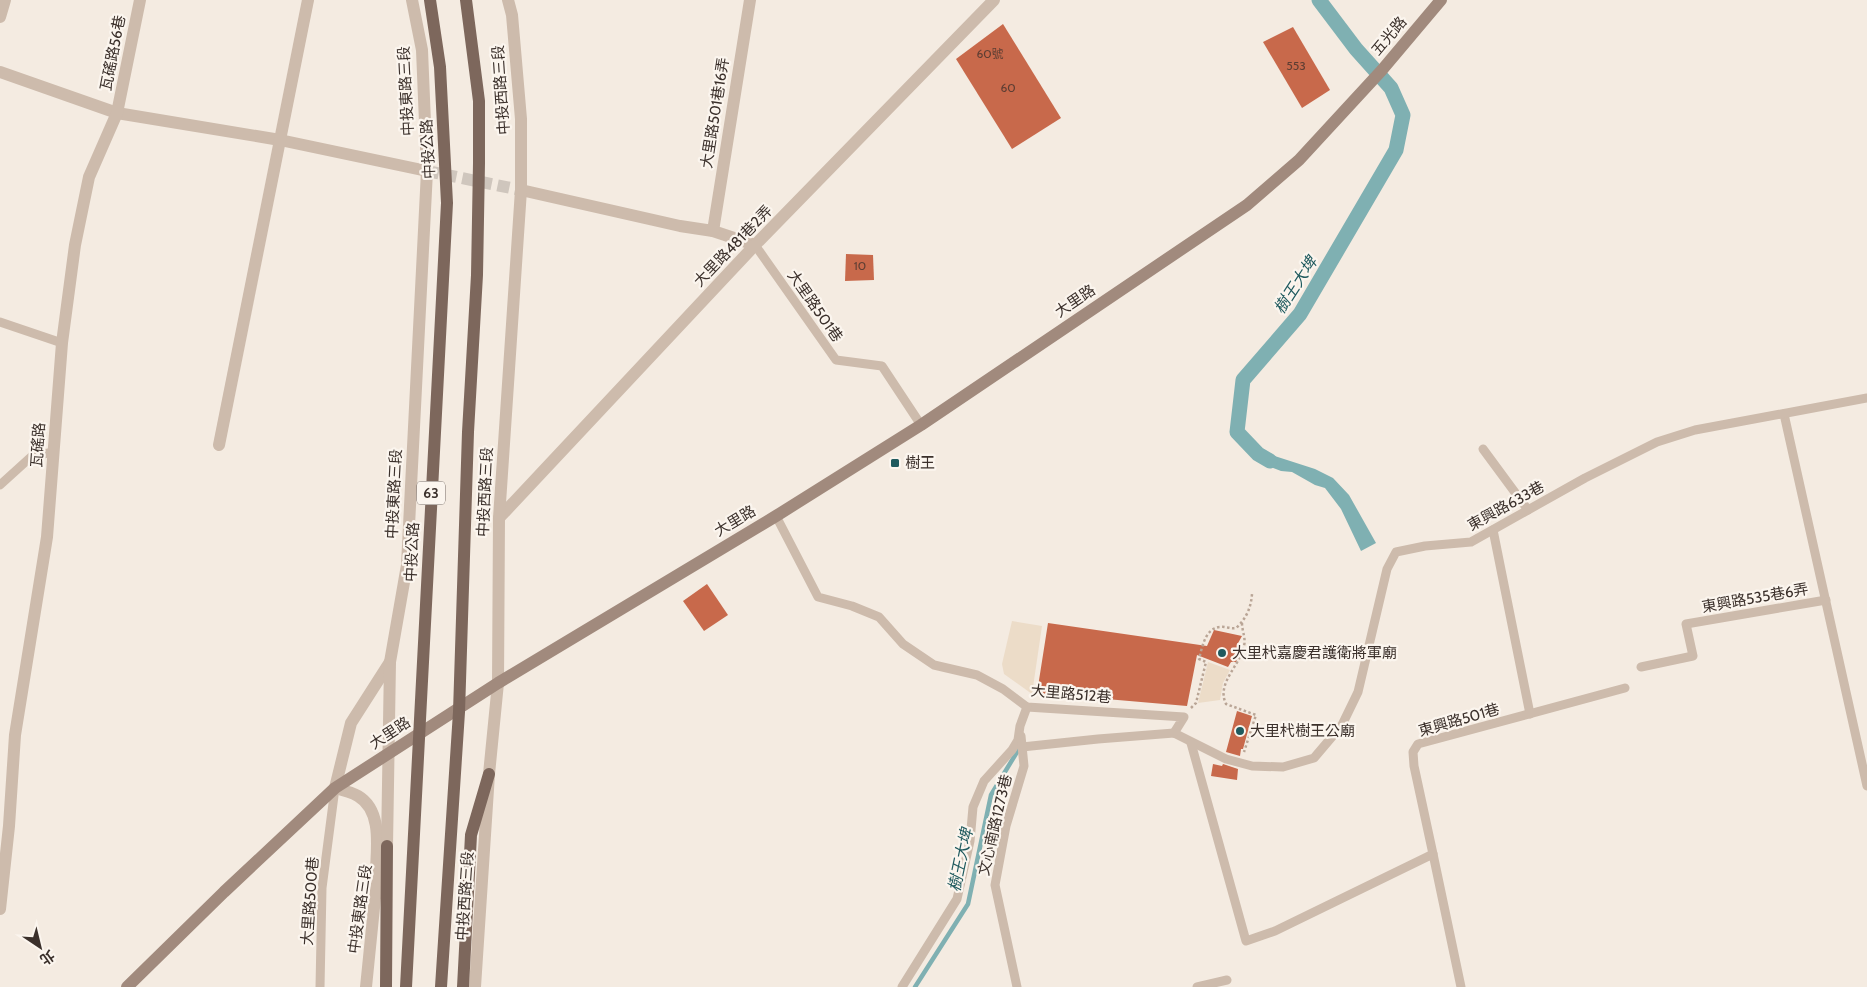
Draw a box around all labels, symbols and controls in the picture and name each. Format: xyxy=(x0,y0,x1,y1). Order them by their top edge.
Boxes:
street label: 五光路 xyxy=(1368,13,1410,59)
street label: 瓦磘路56巷 xyxy=(97,14,129,92)
street label: 中投西路三段 xyxy=(489,44,513,136)
street label: 中投東路三段 xyxy=(395,46,417,136)
house number: 60號 xyxy=(976,46,1004,61)
street label: 大里路501巷16弄 xyxy=(697,56,733,170)
house number: 553 xyxy=(1286,58,1306,73)
house number: 60 xyxy=(1000,80,1016,95)
street label: 中投公路 xyxy=(417,119,439,179)
street label: 大里路481巷2弄 xyxy=(690,202,776,290)
water label: 樹王大埤 xyxy=(1270,252,1322,317)
house number: 10 xyxy=(854,258,866,273)
street label: 大里路501巷 xyxy=(784,267,846,345)
street label: 大里路 xyxy=(1051,281,1099,321)
street label: 瓦磘路 xyxy=(27,422,49,468)
street label: 中投西路三段 xyxy=(474,447,496,537)
street label: 中投東路三段 xyxy=(383,449,405,539)
place label: 樹王 xyxy=(905,454,935,472)
marker: 樹王 xyxy=(889,457,901,469)
street label: 東興路633巷 xyxy=(1465,478,1547,534)
road number: 63 xyxy=(417,482,445,504)
street label: 大里路 xyxy=(711,502,759,540)
street label: 中投公路 xyxy=(401,522,423,582)
street label: 東興路535巷6弄 xyxy=(1700,580,1810,616)
place label: 大里杙嘉慶君護衛將軍廟 xyxy=(1232,644,1397,662)
marker: 大里杙嘉慶君護衛將軍廟 xyxy=(1216,647,1228,659)
street label: 大里路512巷 xyxy=(1030,682,1112,706)
street label: 東興路501巷 xyxy=(1416,700,1502,740)
street label: 大里路 xyxy=(366,713,414,753)
place label: 大里杙樹王公廟 xyxy=(1250,722,1355,740)
marker: 大里杙樹王公廟 xyxy=(1234,725,1246,737)
street label: 文心南路1273巷 xyxy=(975,773,1015,877)
water label: 樹王大埤 xyxy=(945,825,977,893)
street label: 中投西路三段 xyxy=(453,850,477,942)
street label: 大里路500巷 xyxy=(298,856,322,946)
street label: 中投東路三段 xyxy=(345,863,375,955)
north arrow xyxy=(15,922,65,972)
text: 北 xyxy=(37,946,58,969)

